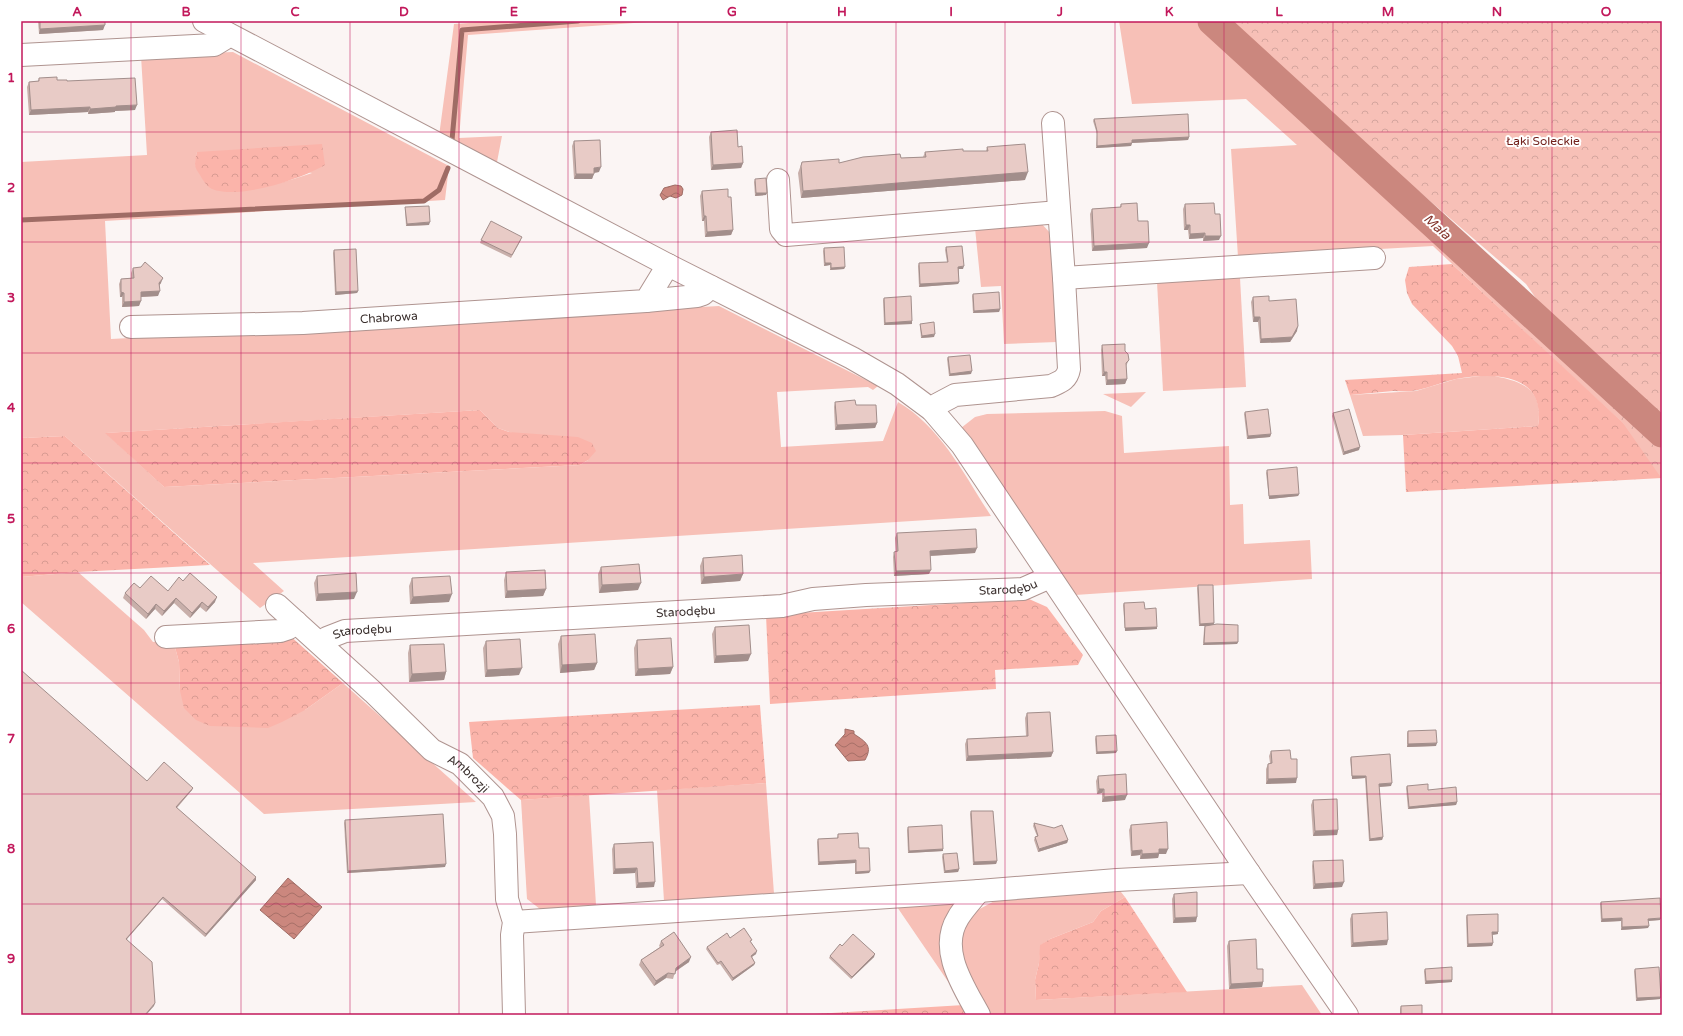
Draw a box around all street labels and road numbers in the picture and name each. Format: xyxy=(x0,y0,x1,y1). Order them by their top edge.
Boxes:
street label: Chabrowa xyxy=(359,309,418,326)
street label: Starodębu xyxy=(978,576,1040,598)
street label: Starodębu xyxy=(656,603,716,620)
street label: Starodębu xyxy=(331,621,392,642)
street label: Ambrozji xyxy=(445,752,492,796)

